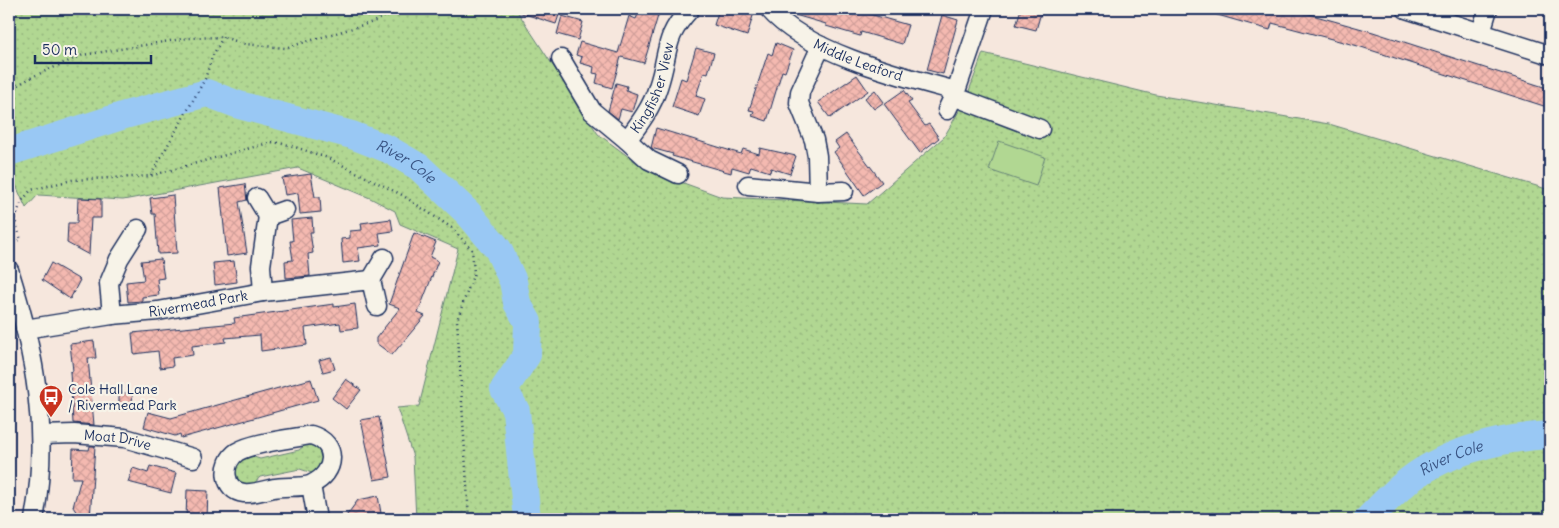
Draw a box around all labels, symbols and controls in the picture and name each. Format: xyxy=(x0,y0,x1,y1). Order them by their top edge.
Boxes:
scale bar xyxy=(35,32,151,64)
street label: Middle Leaford xyxy=(810,35,905,85)
text: 50 m xyxy=(42,40,77,59)
street label: Kingfisher View xyxy=(626,40,678,137)
water label: River Cole xyxy=(373,135,441,188)
street label: Rivermead Park xyxy=(148,286,249,321)
place label: Cole Hall Lane / Rivermead Park xyxy=(68,380,177,414)
bus stop icon: Cole Hall Lane / Rivermead Park xyxy=(38,384,64,418)
street label: Moat Drive xyxy=(83,426,153,454)
water label: River Cole xyxy=(1415,436,1486,480)

